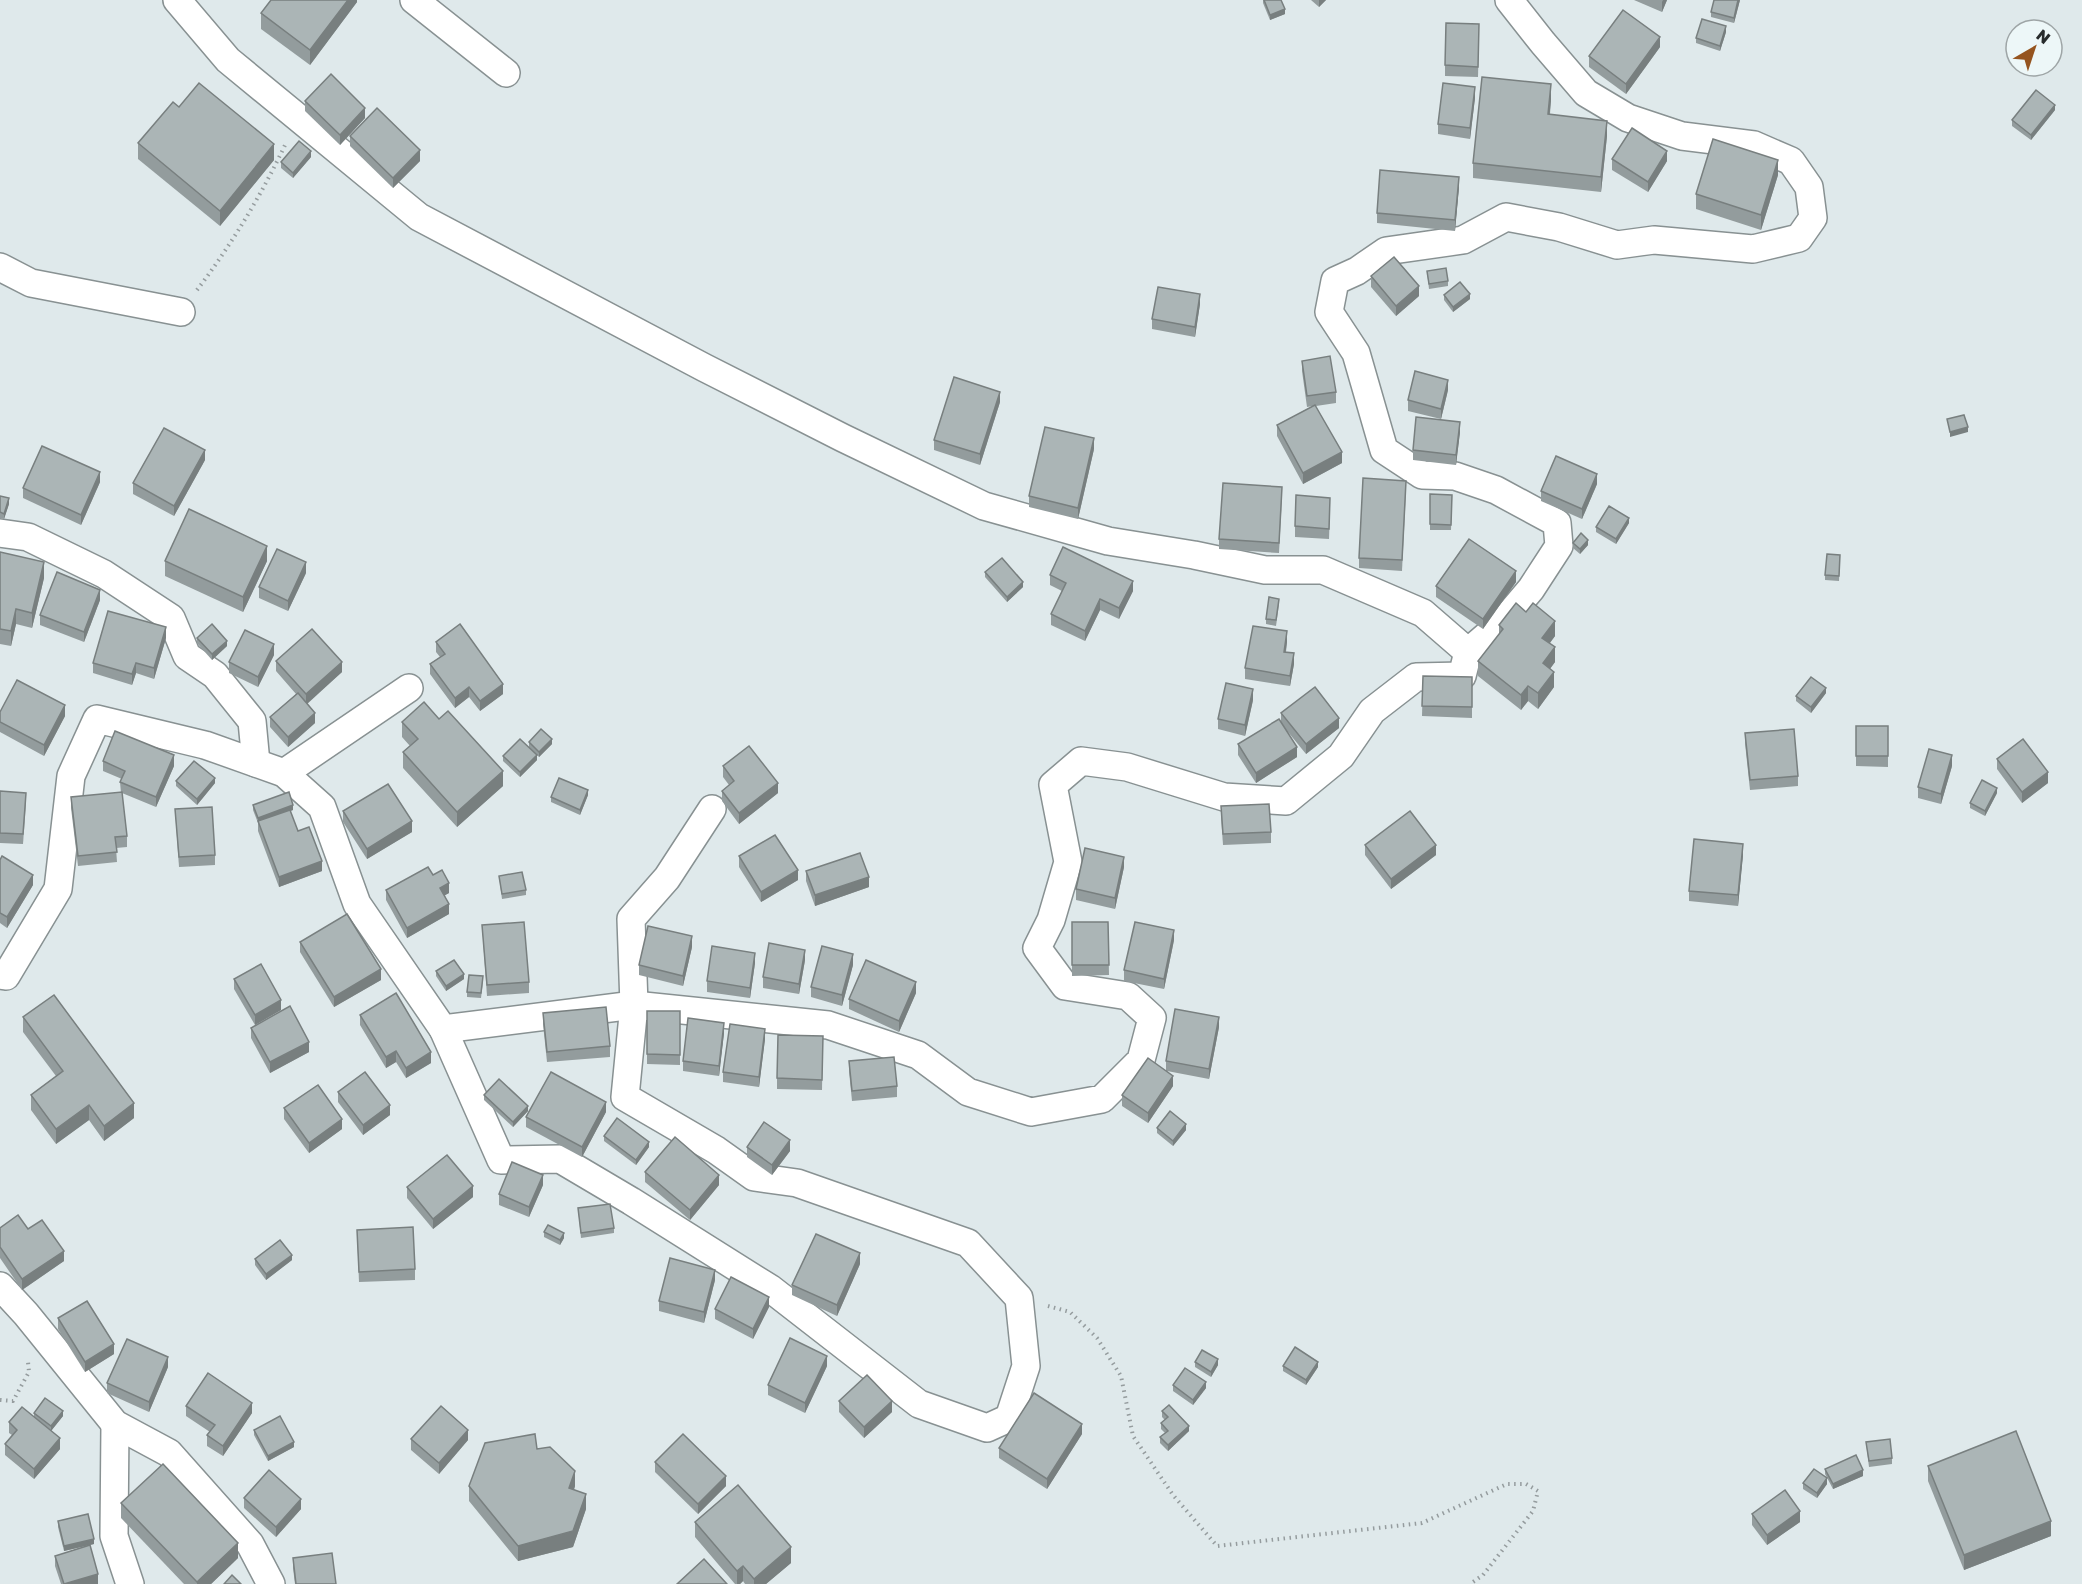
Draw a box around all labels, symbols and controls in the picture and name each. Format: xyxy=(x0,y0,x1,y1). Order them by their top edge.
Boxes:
north arrow xyxy=(2004,18,2064,78)
text: N xyxy=(2032,25,2054,48)

